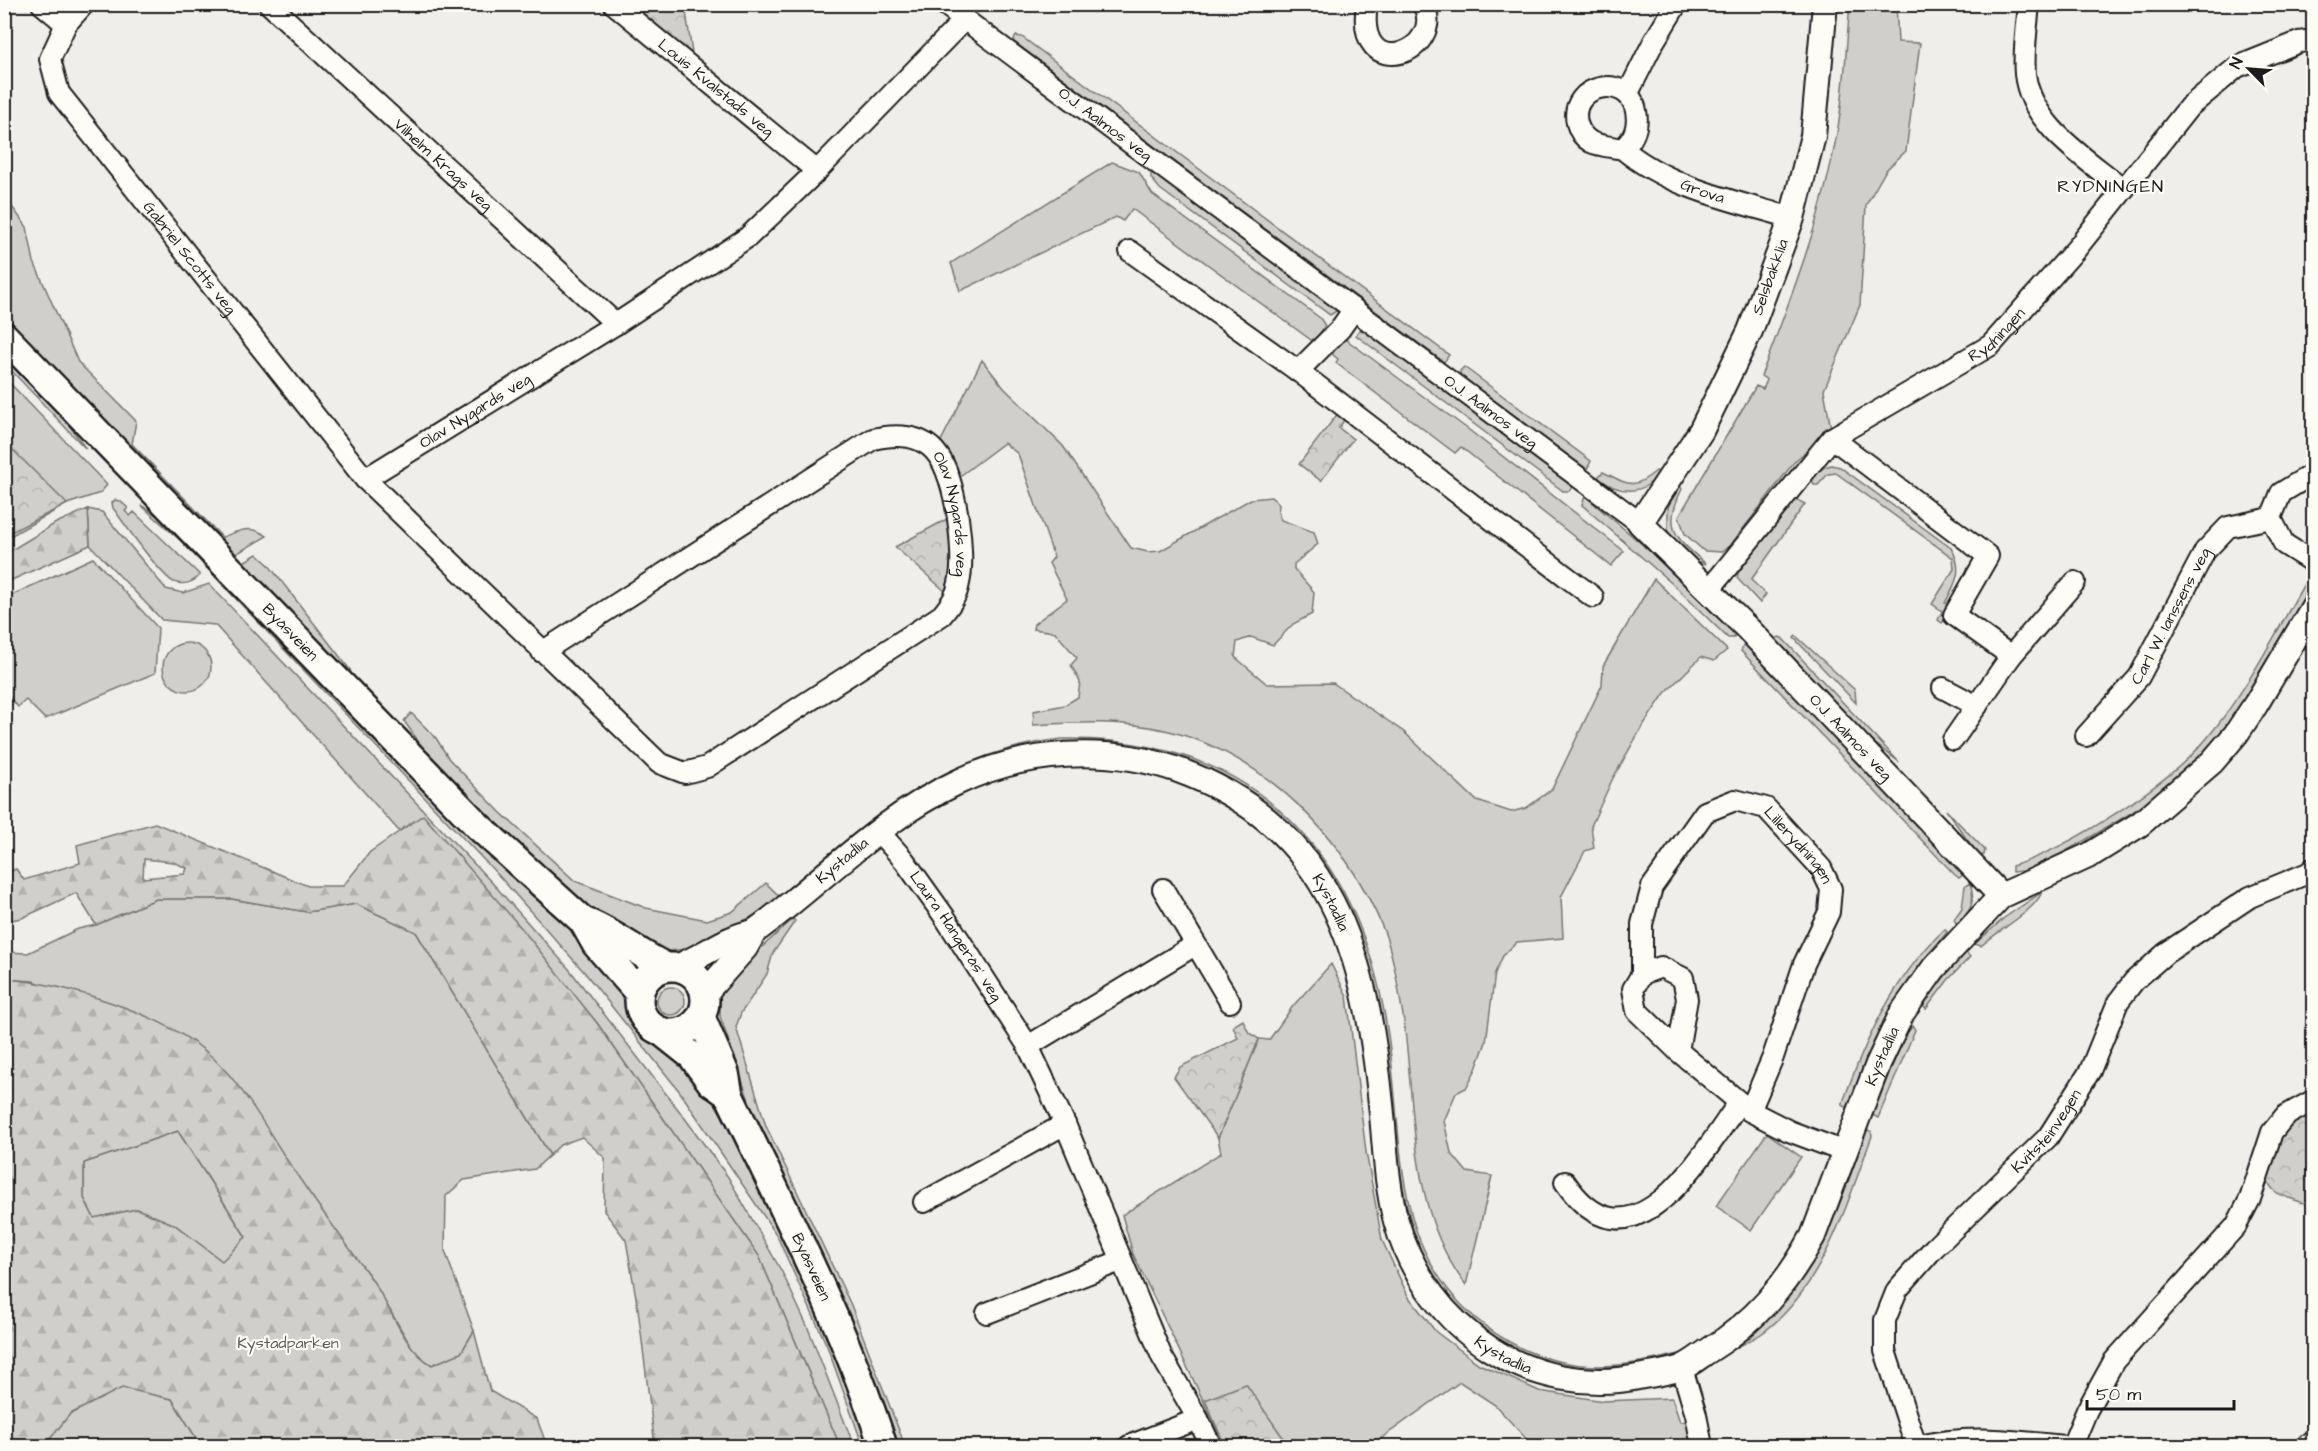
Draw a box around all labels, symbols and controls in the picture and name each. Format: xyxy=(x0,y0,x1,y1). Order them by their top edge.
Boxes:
street label: Louis Kvalstads veg xyxy=(653,34,779,143)
north arrow xyxy=(2219,39,2279,99)
text: N xyxy=(2224,54,2248,72)
street label: O.J. Aalmos veg xyxy=(1054,82,1157,167)
street label: Vilhelm Krags veg xyxy=(389,113,498,217)
street label: Grova xyxy=(1677,173,1727,209)
district label: RYDNINGEN xyxy=(2057,174,2165,199)
street label: Gabriel Scotts veg xyxy=(138,197,241,320)
street label: Selsbakklia xyxy=(1746,236,1794,318)
street label: Rydningen xyxy=(1964,303,2030,367)
street label: Olav Nygards veg xyxy=(415,368,536,454)
street label: O.J. Aalmos veg xyxy=(1439,369,1542,455)
street label: Olav Nygards veg xyxy=(927,447,972,578)
street label: Carl W. Ianssens veg xyxy=(2126,544,2217,690)
street label: Byåsveien xyxy=(257,598,324,666)
street label: O.J. Aalmos veg xyxy=(1804,689,1897,786)
street label: Lillerydningen xyxy=(1759,802,1838,887)
street label: Kystadlia xyxy=(811,832,873,889)
street label: Laura Hangerås' veg xyxy=(904,867,1007,1006)
street label: Kystadlia xyxy=(1307,869,1355,935)
street label: Kystadlia xyxy=(1860,1023,1905,1089)
street label: Kvitsteinvegen xyxy=(2006,1085,2087,1178)
street label: Byåsveien xyxy=(786,1229,837,1304)
street label: Kystadlia xyxy=(1470,1331,1535,1379)
park label: Kystadparken xyxy=(237,1332,339,1355)
scale bar xyxy=(2087,1373,2234,1411)
text: 50 m xyxy=(2096,1382,2141,1407)

